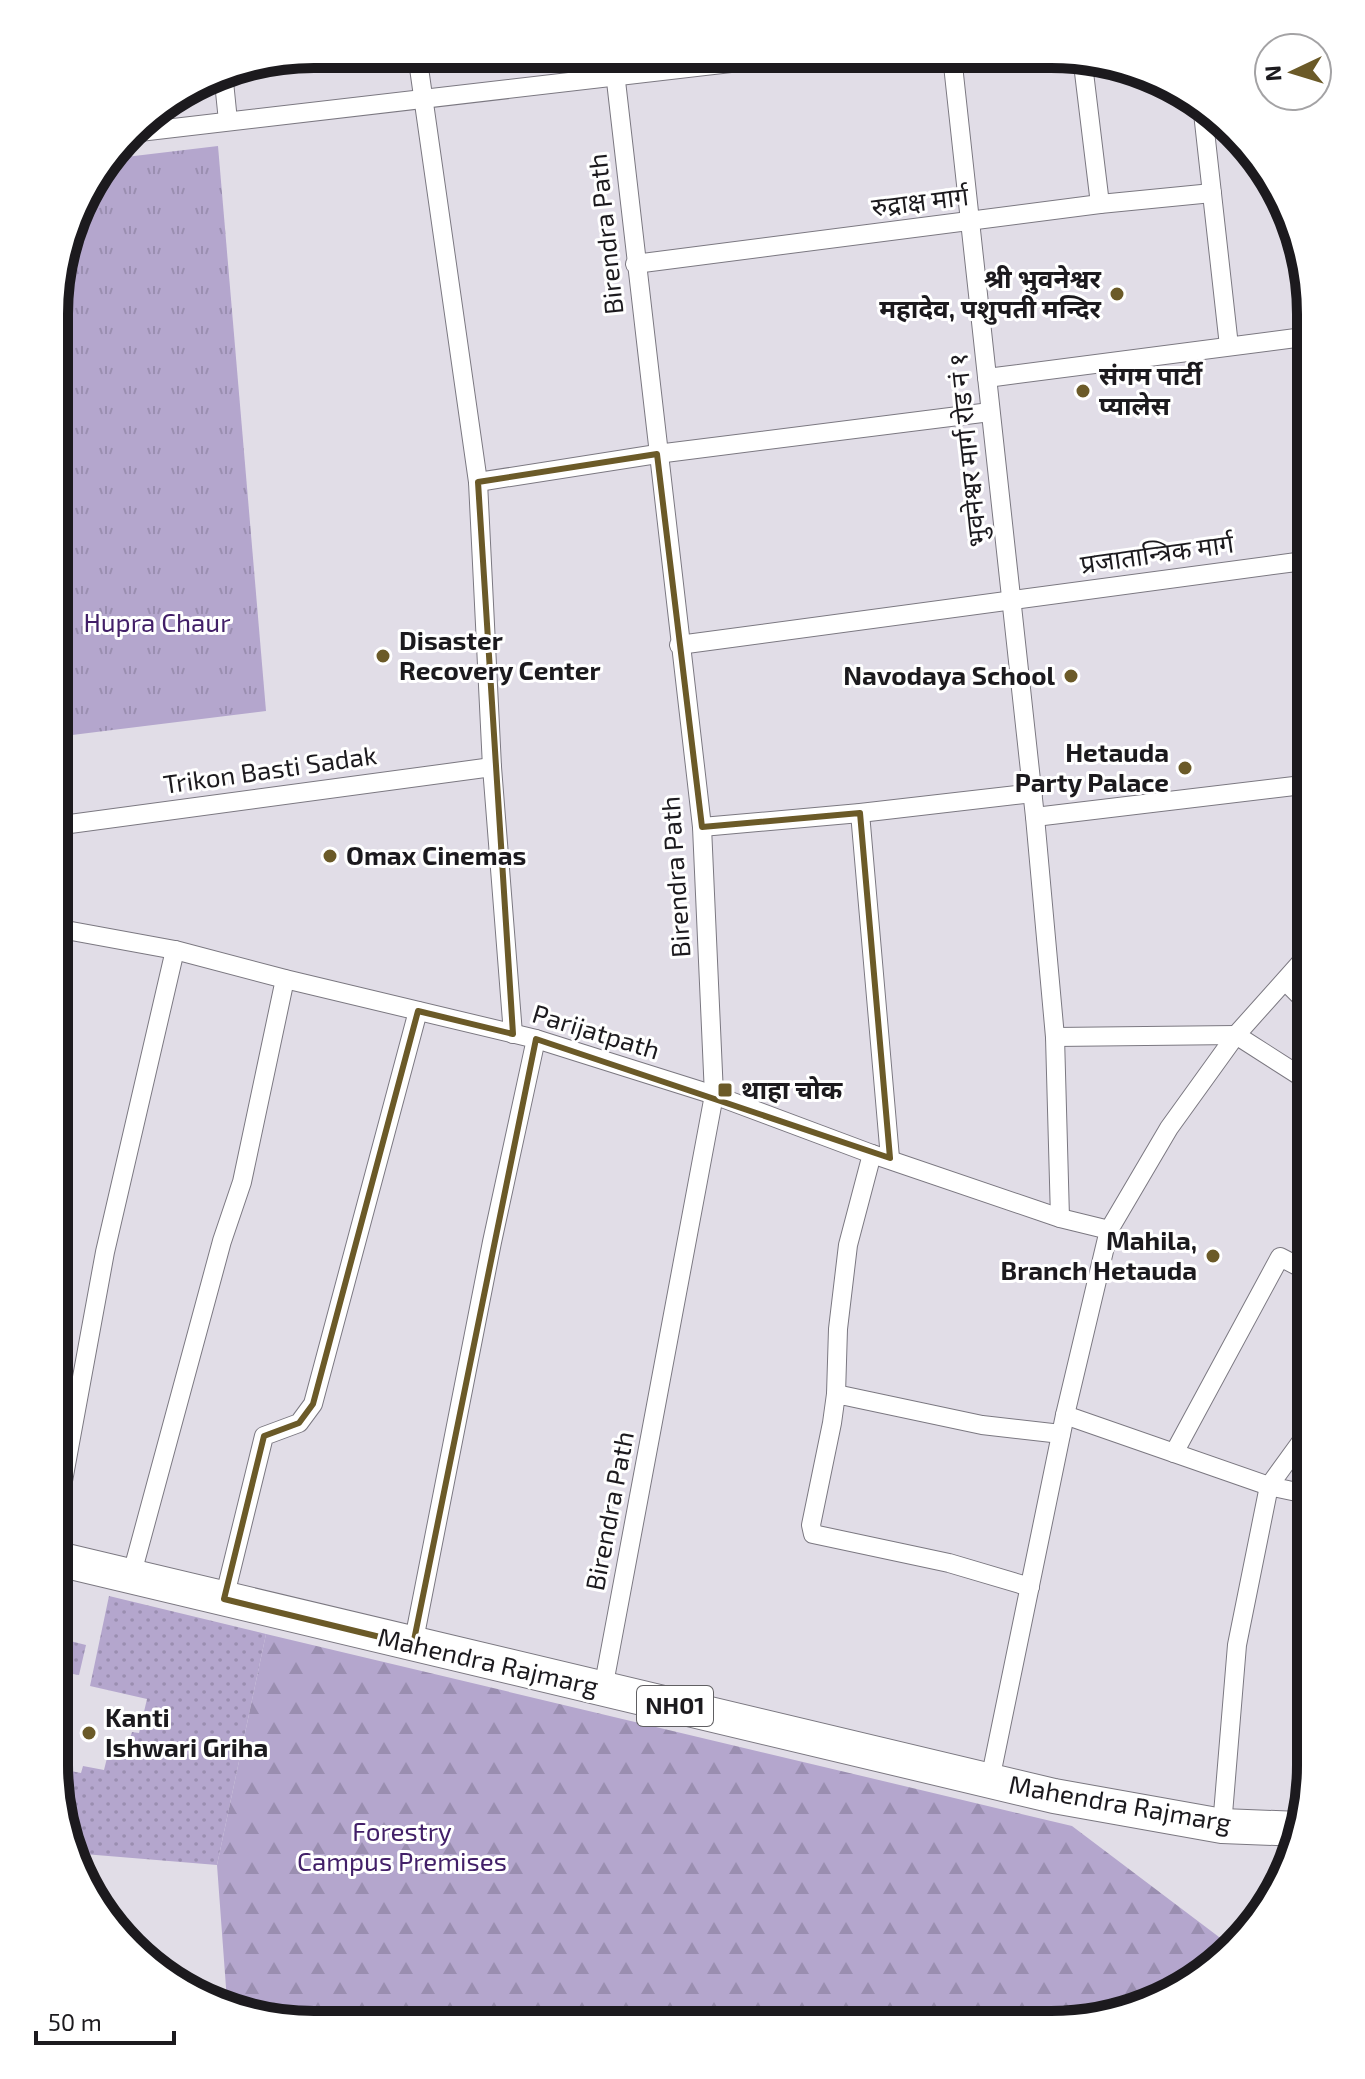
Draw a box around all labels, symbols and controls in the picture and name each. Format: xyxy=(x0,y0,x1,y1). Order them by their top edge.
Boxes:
north arrow xyxy=(1253,32,1333,112)
text: N xyxy=(1259,65,1286,82)
street label: Birendra Path xyxy=(581,152,628,316)
street label: रुद्राक्ष मार्ग xyxy=(870,179,971,222)
place label: श्री भुवनेश्वर महादेव, पशुपती मन्दिर xyxy=(879,262,1102,325)
marker: श्री भुवनेश्वर महादेव, पशुपती मन्दिर xyxy=(1108,285,1126,303)
street label: भुवनेश्वर मार्ग रोड नं १ xyxy=(941,351,994,549)
place label: संगम पार्टी प्यालेस xyxy=(1099,359,1203,420)
marker: संगम पार्टी प्यालेस xyxy=(1074,382,1092,400)
street label: प्रजातान्त्रिक मार्ग xyxy=(1078,526,1236,579)
park label: Hupra Chaur xyxy=(83,606,231,637)
place label: Disaster Recovery Center xyxy=(399,624,601,686)
marker: Disaster Recovery Center xyxy=(374,647,392,665)
place label: Navodaya School xyxy=(843,659,1055,691)
marker: Navodaya School xyxy=(1062,667,1080,685)
place label: Hetauda Party Palace xyxy=(1015,736,1169,798)
street label: Trikon Basti Sadak xyxy=(161,738,378,799)
marker: Hetauda Party Palace xyxy=(1176,759,1194,777)
street label: Birendra Path xyxy=(653,795,696,959)
place label: Omax Cinemas xyxy=(346,839,526,870)
marker: Omax Cinemas xyxy=(321,847,339,865)
street label: Parijatpath xyxy=(529,997,664,1065)
place label: थाहा चोक xyxy=(741,1073,843,1104)
marker: थाहा चोक xyxy=(716,1081,734,1099)
place label: Mahila, Branch Hetauda xyxy=(1001,1224,1197,1285)
marker: Mahila, Branch Hetauda xyxy=(1204,1247,1222,1265)
street label: Birendra Path xyxy=(578,1428,639,1593)
street label: Mahendra Rajmarg xyxy=(375,1620,602,1701)
road number: NH01 xyxy=(637,1686,713,1726)
place label: Kanti Ishwari Griha xyxy=(105,1701,268,1762)
marker: Kanti Ishwari Griha xyxy=(80,1724,98,1742)
street label: Mahendra Rajmarg xyxy=(1007,1768,1234,1837)
park label: Forestry Campus Premises xyxy=(297,1815,507,1876)
scale bar xyxy=(36,1995,174,2045)
text: 50 m xyxy=(48,2007,102,2036)

